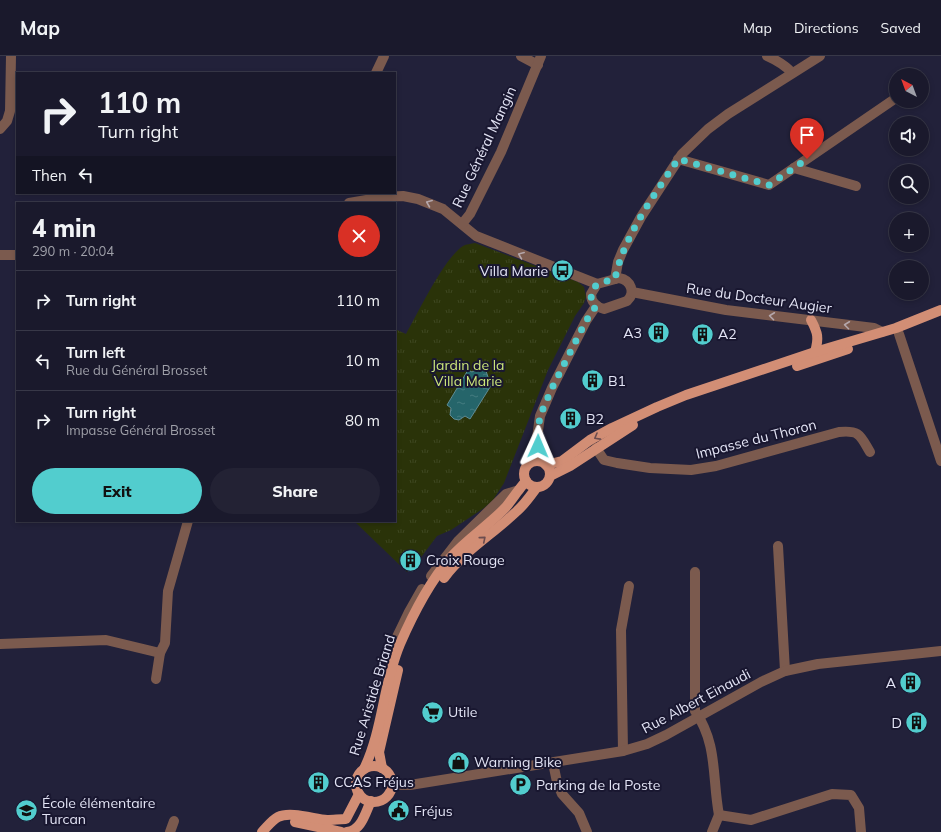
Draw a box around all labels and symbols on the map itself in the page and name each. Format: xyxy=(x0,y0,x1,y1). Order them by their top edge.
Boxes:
north arrow xyxy=(889,68,929,108)
street label: Rue Général Mangin xyxy=(448,84,520,210)
pin xyxy=(790,118,824,159)
one-way arrow xyxy=(426,200,433,208)
one-way arrow xyxy=(518,251,525,259)
bus stop icon: Villa Marie xyxy=(550,258,576,284)
place label: Villa Marie xyxy=(480,262,548,280)
street label: Rue du Docteur Augier xyxy=(685,279,834,317)
one-way arrow xyxy=(769,312,775,321)
building icon: A3 xyxy=(645,320,671,346)
building icon: A2 xyxy=(690,321,716,347)
one-way arrow xyxy=(844,321,850,330)
place label: A3 xyxy=(623,324,642,342)
place label: A2 xyxy=(718,325,737,343)
park label: Jardin de la Villa Marie xyxy=(432,356,505,390)
building icon: B1 xyxy=(579,368,605,394)
place label: B1 xyxy=(608,372,626,390)
building icon: B2 xyxy=(558,406,584,432)
place label: B2 xyxy=(586,410,604,428)
street label: Impasse du Thoron xyxy=(694,415,818,463)
position arrow xyxy=(517,425,559,467)
one-way arrow xyxy=(594,432,601,439)
one-way arrow xyxy=(479,537,486,544)
building icon: Croix Rouge xyxy=(398,547,424,573)
place label: Croix Rouge xyxy=(426,551,505,569)
street label: Rue Aristide Briand xyxy=(345,632,399,758)
street label: Rue Albert Einaudi xyxy=(639,665,753,737)
building icon: A xyxy=(898,670,924,696)
place label: A xyxy=(886,674,897,692)
supermarket icon: Utile xyxy=(420,699,446,725)
place label: Utile xyxy=(448,703,477,721)
building icon: D xyxy=(904,710,930,736)
place label: D xyxy=(892,714,902,732)
shop icon: Warning Bike xyxy=(445,749,471,775)
place label: Warning Bike xyxy=(474,753,562,771)
building icon: CCAS Fréjus xyxy=(305,769,331,795)
parking icon: Parking de la Poste xyxy=(507,772,533,798)
place label: CCAS Fréjus xyxy=(334,773,414,791)
place label: Parking de la Poste xyxy=(536,776,660,794)
place label: École élémentaire Turcan xyxy=(42,794,155,828)
school or university icon: École élémentaire Turcan xyxy=(14,798,40,824)
public building icon: Fréjus xyxy=(385,798,411,824)
place label: Fréjus xyxy=(414,802,453,820)

